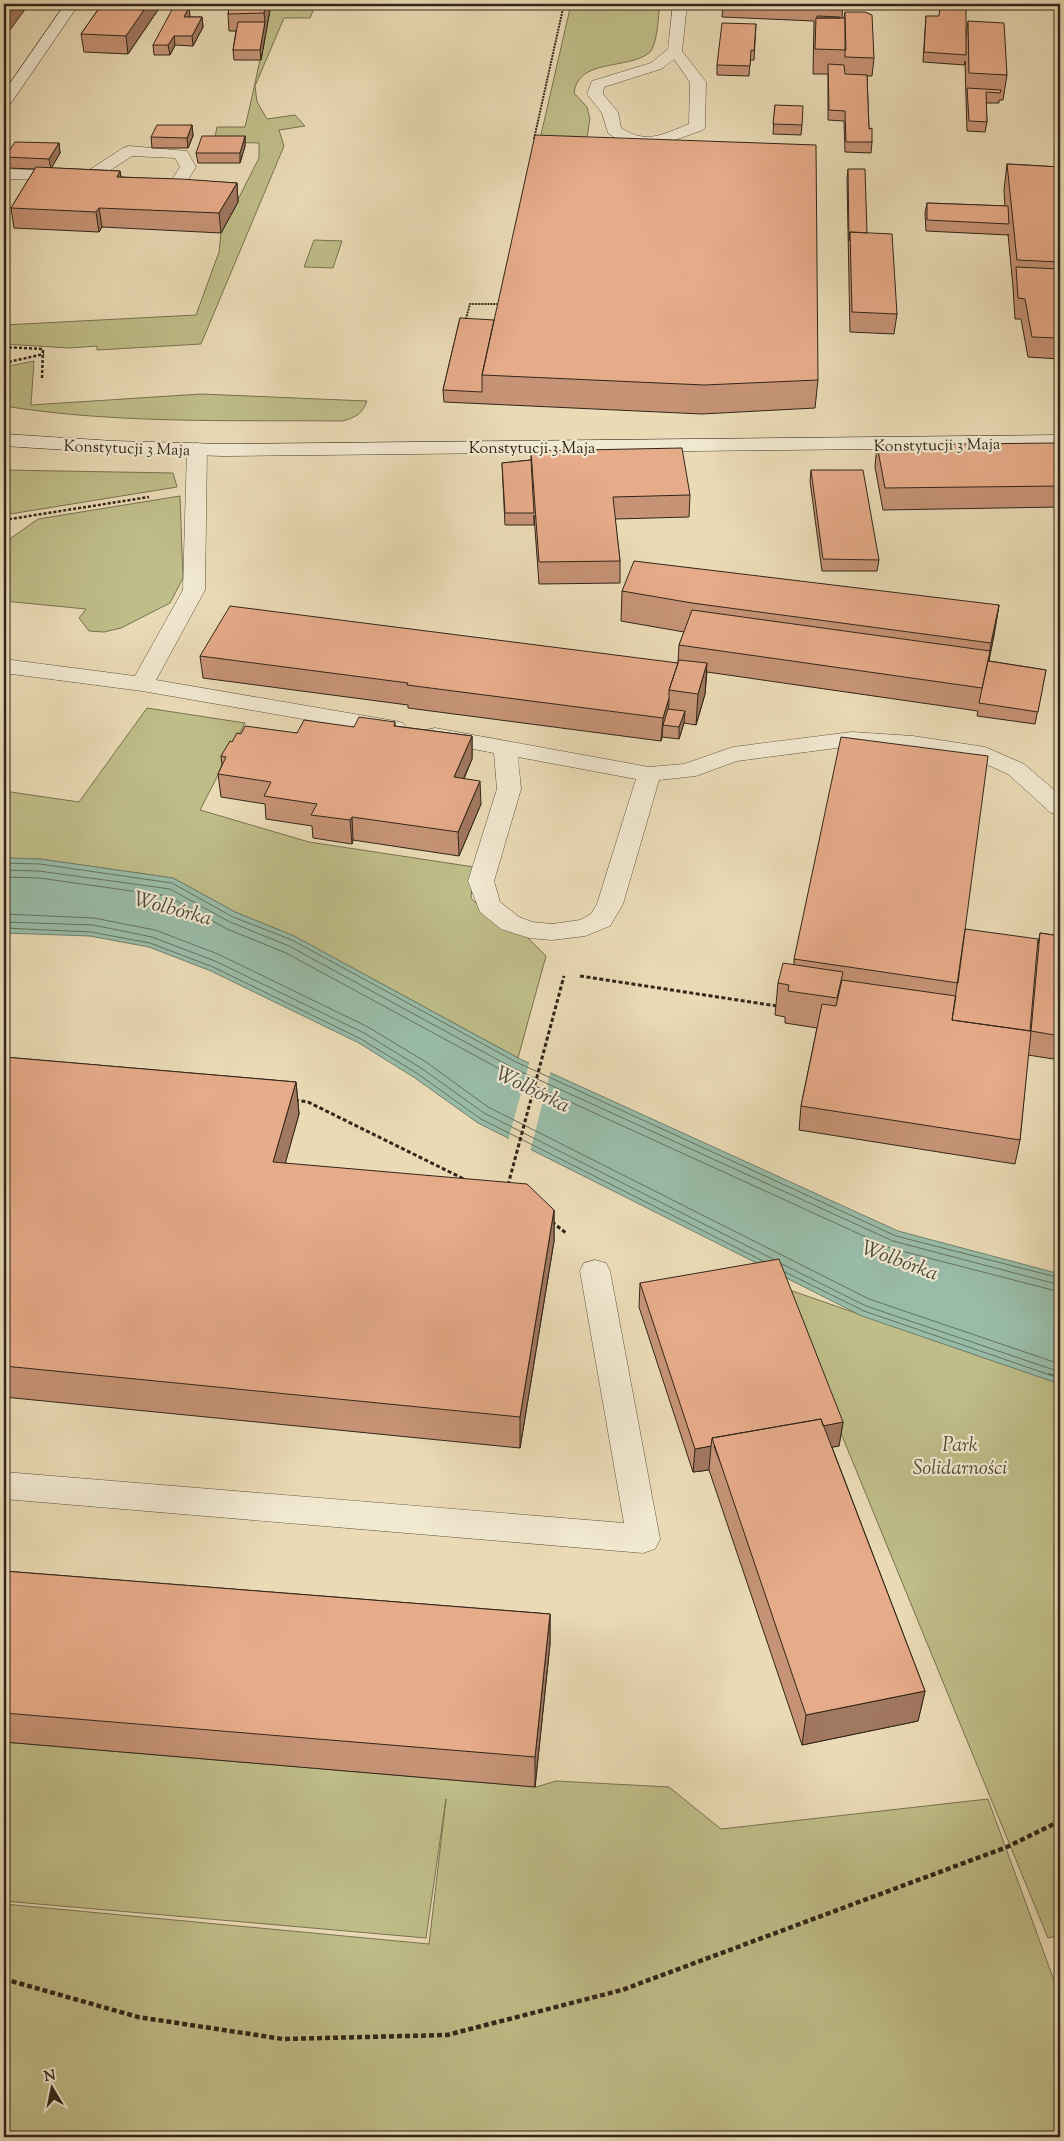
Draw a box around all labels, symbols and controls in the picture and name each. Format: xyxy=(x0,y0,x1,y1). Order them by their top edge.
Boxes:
street label: Konstytucji 3 Maja xyxy=(874,434,1001,459)
street label: Konstytucji 3 Maja xyxy=(63,436,191,463)
street label: Konstytucji 3 Maja xyxy=(469,438,596,461)
water label: Wolbórka xyxy=(130,885,215,935)
water label: Wolbórka xyxy=(490,1060,575,1122)
water label: Wolbórka xyxy=(857,1234,942,1290)
park label: Park Solidarności xyxy=(913,1432,1007,1484)
north arrow xyxy=(28,2064,78,2114)
text: N xyxy=(43,2066,57,2088)

